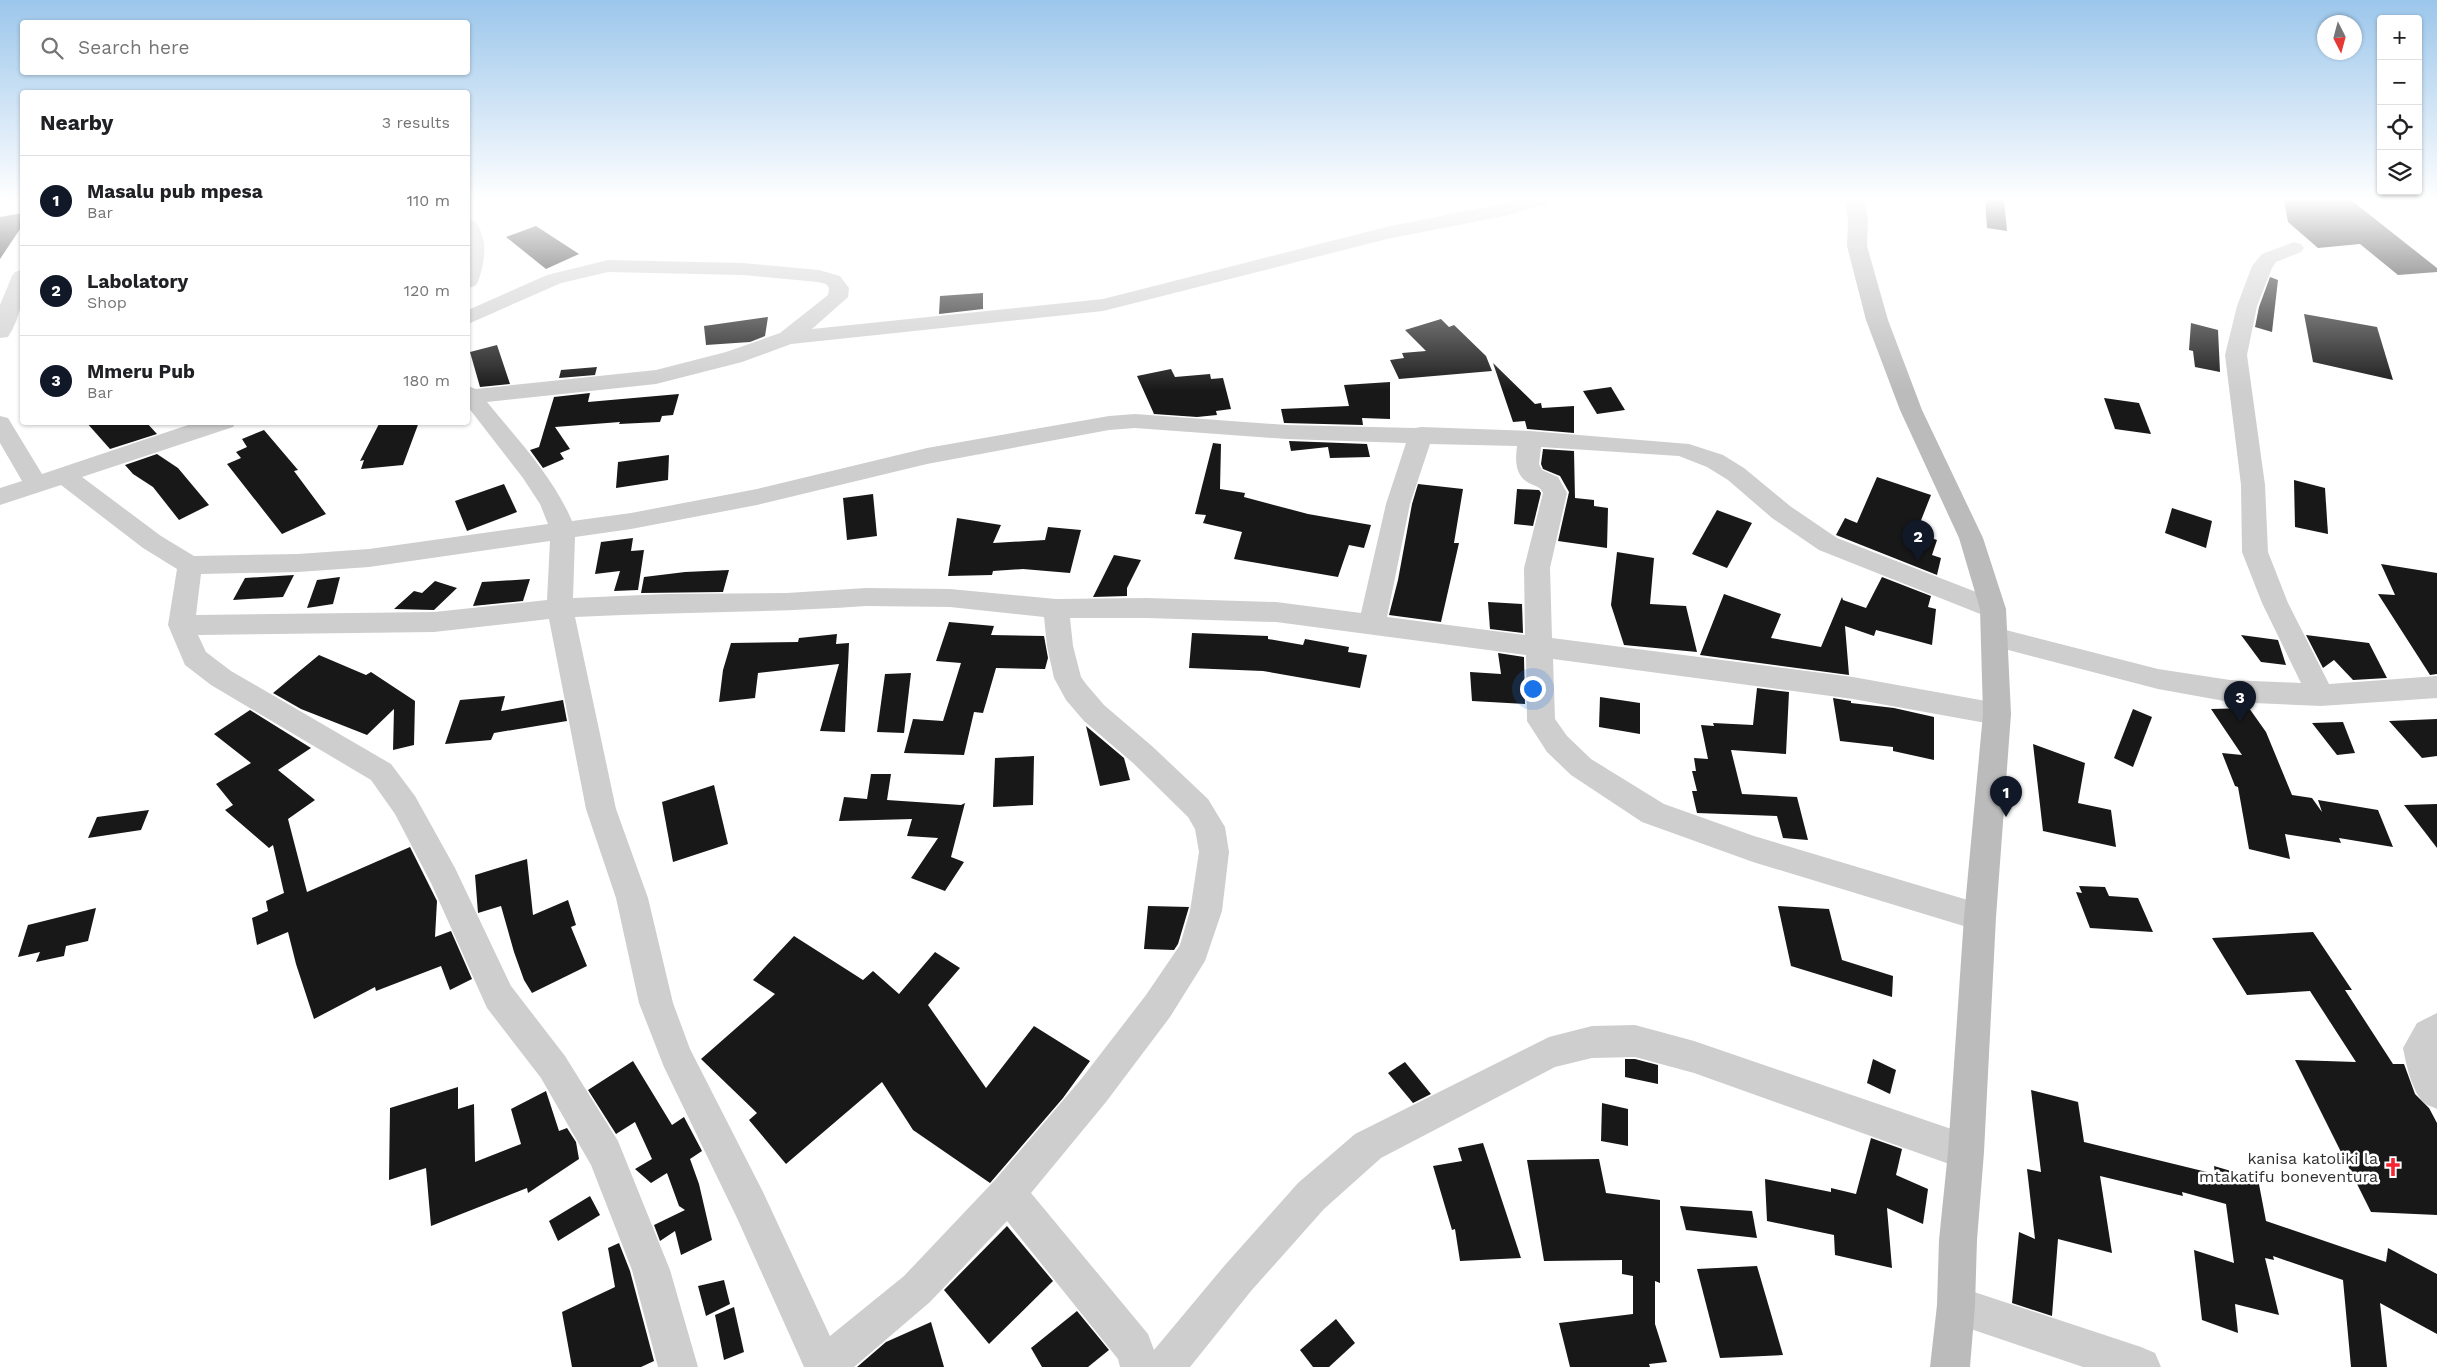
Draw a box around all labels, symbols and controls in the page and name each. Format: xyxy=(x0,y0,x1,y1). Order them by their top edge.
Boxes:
north arrow xyxy=(2317,15,2362,60)
map controls xyxy=(2377,15,2422,195)
button: + xyxy=(2377,15,2422,60)
search box xyxy=(20,20,470,75)
icon: search xyxy=(38,34,66,62)
text: Search here xyxy=(78,36,189,59)
button: − xyxy=(2377,60,2422,105)
button: locate xyxy=(2377,105,2422,150)
text: Nearby xyxy=(40,110,113,135)
text: 3 results xyxy=(382,113,450,132)
button: layers xyxy=(2377,150,2422,195)
text: Masalu pub mpesa xyxy=(87,180,263,203)
text: 1 xyxy=(53,191,59,210)
text: 110 m xyxy=(407,191,450,210)
text: Bar xyxy=(87,203,113,222)
text: Labolatory xyxy=(87,270,188,293)
text: 2 xyxy=(51,281,61,300)
text: 120 m xyxy=(404,281,450,300)
text: Shop xyxy=(87,293,127,312)
text: Mmeru Pub xyxy=(87,360,195,383)
text: 3 xyxy=(51,371,61,390)
text: 180 m xyxy=(403,371,450,390)
text: Bar xyxy=(87,383,113,402)
pin: 2 xyxy=(1902,520,1934,561)
your location xyxy=(1520,676,1546,702)
pin: 3 xyxy=(2224,681,2256,722)
pin: 1 xyxy=(1990,776,2022,817)
place label: kanisa katoliki la mtakatifu boneventura xyxy=(2199,1149,2378,1186)
church icon: kanisa katoliki la mtakatifu boneventura xyxy=(2382,1156,2404,1178)

